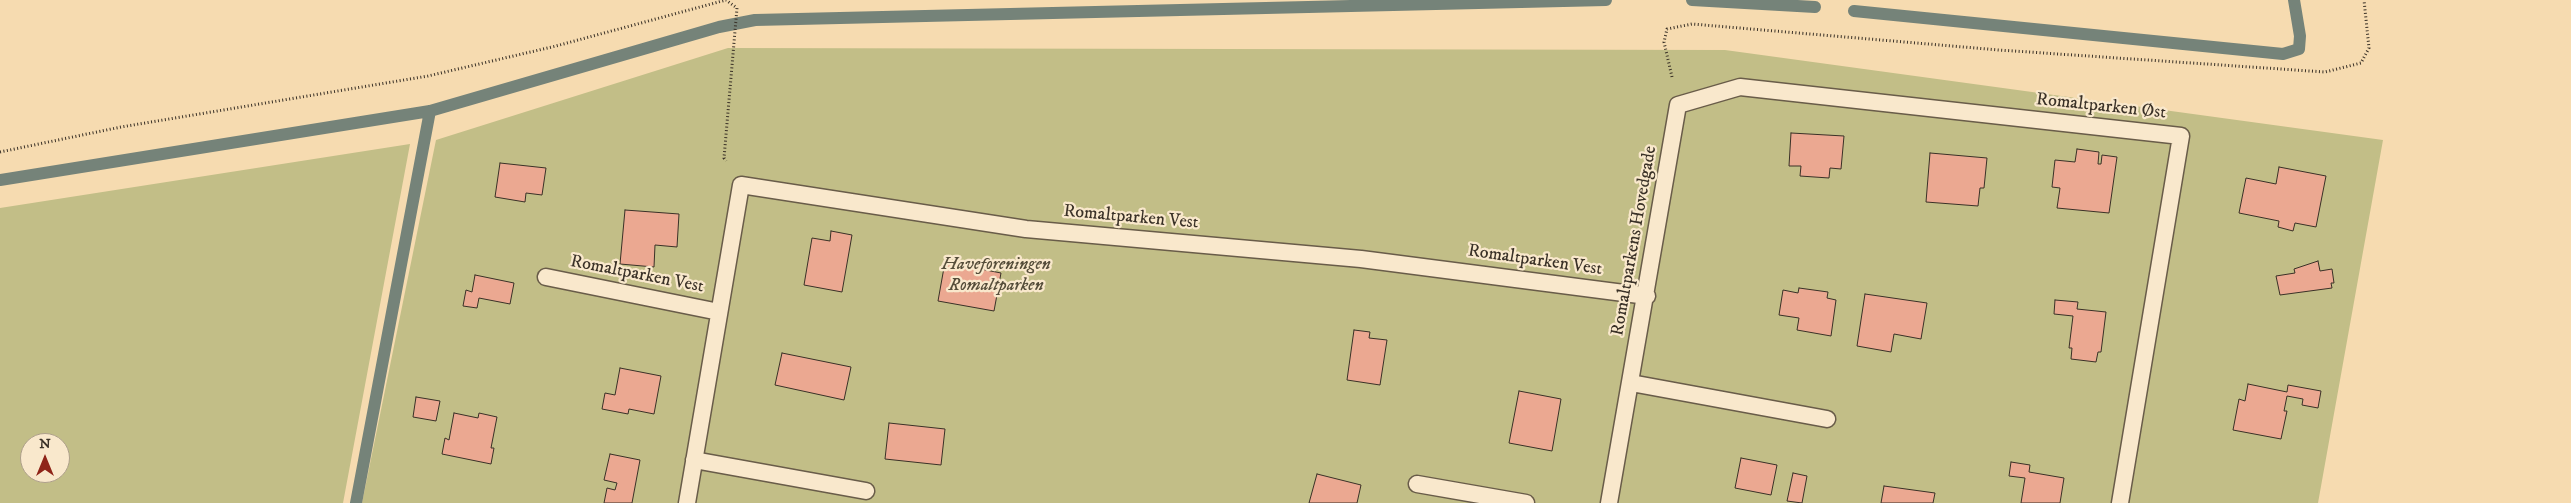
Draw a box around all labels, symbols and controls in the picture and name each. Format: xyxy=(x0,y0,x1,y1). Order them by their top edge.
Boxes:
street label: Romaltparken Øst xyxy=(2035,89,2167,125)
street label: Romaltparkens Hovedgade xyxy=(1608,144,1662,338)
street label: Romaltparken Vest xyxy=(1063,201,1199,235)
street label: Romaltparken Vest xyxy=(1466,241,1604,281)
street label: Romaltparken Vest xyxy=(569,251,705,299)
park label: Haveforeningen Romaltparken xyxy=(941,254,1051,296)
north arrow xyxy=(20,433,70,483)
text: N xyxy=(39,435,51,453)

